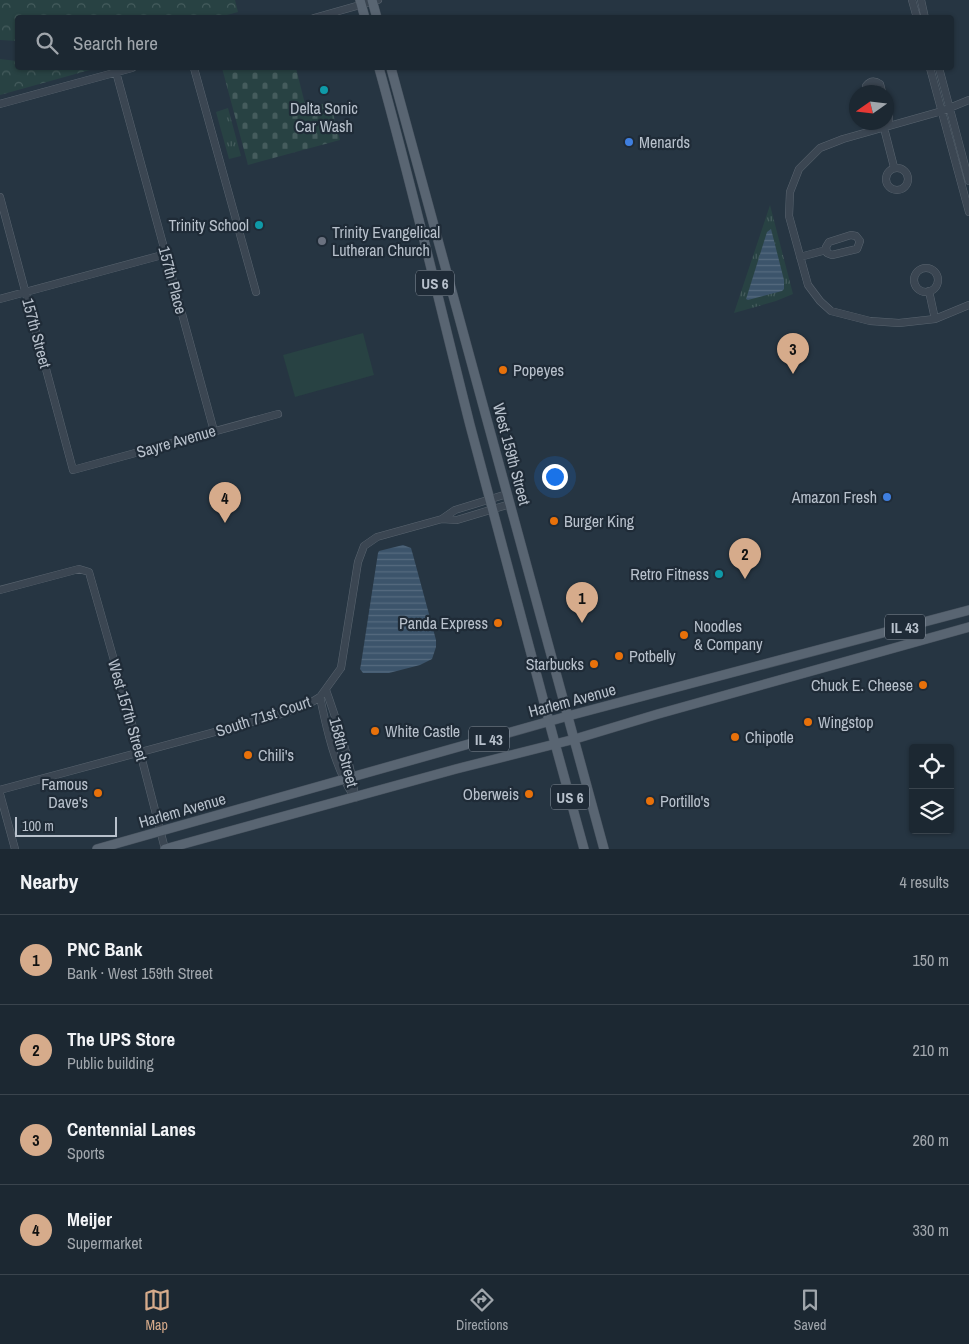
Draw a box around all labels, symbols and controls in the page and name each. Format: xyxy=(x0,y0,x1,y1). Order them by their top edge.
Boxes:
search box xyxy=(15,15,954,70)
icon: search xyxy=(33,29,61,57)
text: Search here xyxy=(73,30,158,56)
marker: Delta Sonic Car Wash xyxy=(318,84,330,96)
north arrow xyxy=(849,85,894,130)
place label: Delta Sonic Car Wash xyxy=(290,97,358,137)
place label: Menards xyxy=(639,131,690,153)
marker: Menards xyxy=(623,136,635,148)
place label: Trinity School xyxy=(169,214,249,236)
marker: Trinity School xyxy=(253,219,265,231)
place label: Trinity Evangelical Lutheran Church xyxy=(332,221,440,261)
marker: Trinity Evangelical Lutheran Church xyxy=(316,235,328,247)
street label: 157th Place xyxy=(153,244,193,316)
road number: US 6 xyxy=(416,270,454,296)
street label: 157th Street xyxy=(17,296,57,371)
pin: 3 xyxy=(777,333,809,374)
place label: Popeyes xyxy=(513,359,564,381)
marker: Popeyes xyxy=(497,364,509,376)
street label: West 159th Street xyxy=(488,401,536,508)
street label: Sayre Avenue xyxy=(134,419,218,463)
your location xyxy=(542,464,568,490)
pin: 4 xyxy=(209,482,241,523)
place label: Amazon Fresh xyxy=(791,486,877,508)
marker: Amazon Fresh xyxy=(881,491,893,503)
place label: Burger King xyxy=(564,510,635,532)
marker: Burger King xyxy=(548,515,560,527)
pin: 2 xyxy=(729,538,761,579)
place label: Retro Fitness xyxy=(630,563,709,585)
marker: Retro Fitness xyxy=(713,568,725,580)
pin: 1 xyxy=(566,582,598,623)
place label: Panda Express xyxy=(399,612,488,634)
road number: IL 43 xyxy=(885,614,925,640)
place label: Noodles & Company xyxy=(694,615,763,655)
marker: Panda Express xyxy=(492,617,504,629)
marker: Noodles & Company xyxy=(678,629,690,641)
place label: Potbelly xyxy=(629,645,676,667)
marker: Potbelly xyxy=(613,650,625,662)
place label: Starbucks xyxy=(526,653,584,675)
street label: West 157th Street xyxy=(103,657,153,764)
marker: Starbucks xyxy=(588,658,600,670)
place label: Chuck E. Cheese xyxy=(811,674,913,696)
street label: Harlem Avenue xyxy=(526,678,618,722)
marker: Chuck E. Cheese xyxy=(917,679,929,691)
street label: South 71st Court xyxy=(213,690,314,742)
place label: Wingstop xyxy=(818,711,873,733)
street label: 158th Street xyxy=(324,715,364,790)
marker: Wingstop xyxy=(802,716,814,728)
place label: White Castle xyxy=(385,720,460,742)
marker: White Castle xyxy=(369,725,381,737)
road number: IL 43 xyxy=(469,726,509,752)
place label: Chipotle xyxy=(745,726,794,748)
marker: Chipotle xyxy=(729,731,741,743)
place label: Chili's xyxy=(258,744,294,766)
map controls xyxy=(909,744,954,834)
button: locate xyxy=(909,744,954,789)
marker: Chili's xyxy=(242,749,254,761)
place label: Famous Dave's xyxy=(41,773,88,813)
place label: Oberweis xyxy=(463,783,519,805)
road number: US 6 xyxy=(551,784,589,810)
marker: Famous Dave's xyxy=(92,787,104,799)
street label: Harlem Avenue xyxy=(136,787,228,833)
marker: Oberweis xyxy=(523,788,535,800)
button: layers xyxy=(909,789,954,834)
place label: Portillo's xyxy=(660,790,710,812)
marker: Portillo's xyxy=(644,795,656,807)
scale bar xyxy=(15,814,118,837)
text: 100 m xyxy=(22,817,54,835)
text: Nearby xyxy=(20,867,78,896)
text: 4 results xyxy=(899,871,949,893)
text: PNC Bank xyxy=(67,936,142,962)
text: 1 xyxy=(32,949,40,971)
text: 150 m xyxy=(913,949,949,971)
text: Bank · West 159th Street xyxy=(67,962,213,984)
text: The UPS Store xyxy=(67,1026,175,1052)
text: 2 xyxy=(32,1039,40,1061)
text: 210 m xyxy=(913,1039,949,1061)
text: Public building xyxy=(67,1052,154,1074)
text: Centennial Lanes xyxy=(67,1116,196,1142)
text: 3 xyxy=(32,1129,40,1151)
text: 260 m xyxy=(913,1129,949,1151)
text: Sports xyxy=(67,1142,105,1164)
text: Meijer xyxy=(67,1206,112,1232)
text: 4 xyxy=(32,1219,40,1241)
text: 330 m xyxy=(913,1219,949,1241)
text: Supermarket xyxy=(67,1232,142,1254)
tab: Map xyxy=(143,1286,171,1334)
tab: Directions xyxy=(456,1286,508,1334)
tab: Saved xyxy=(794,1286,826,1334)

